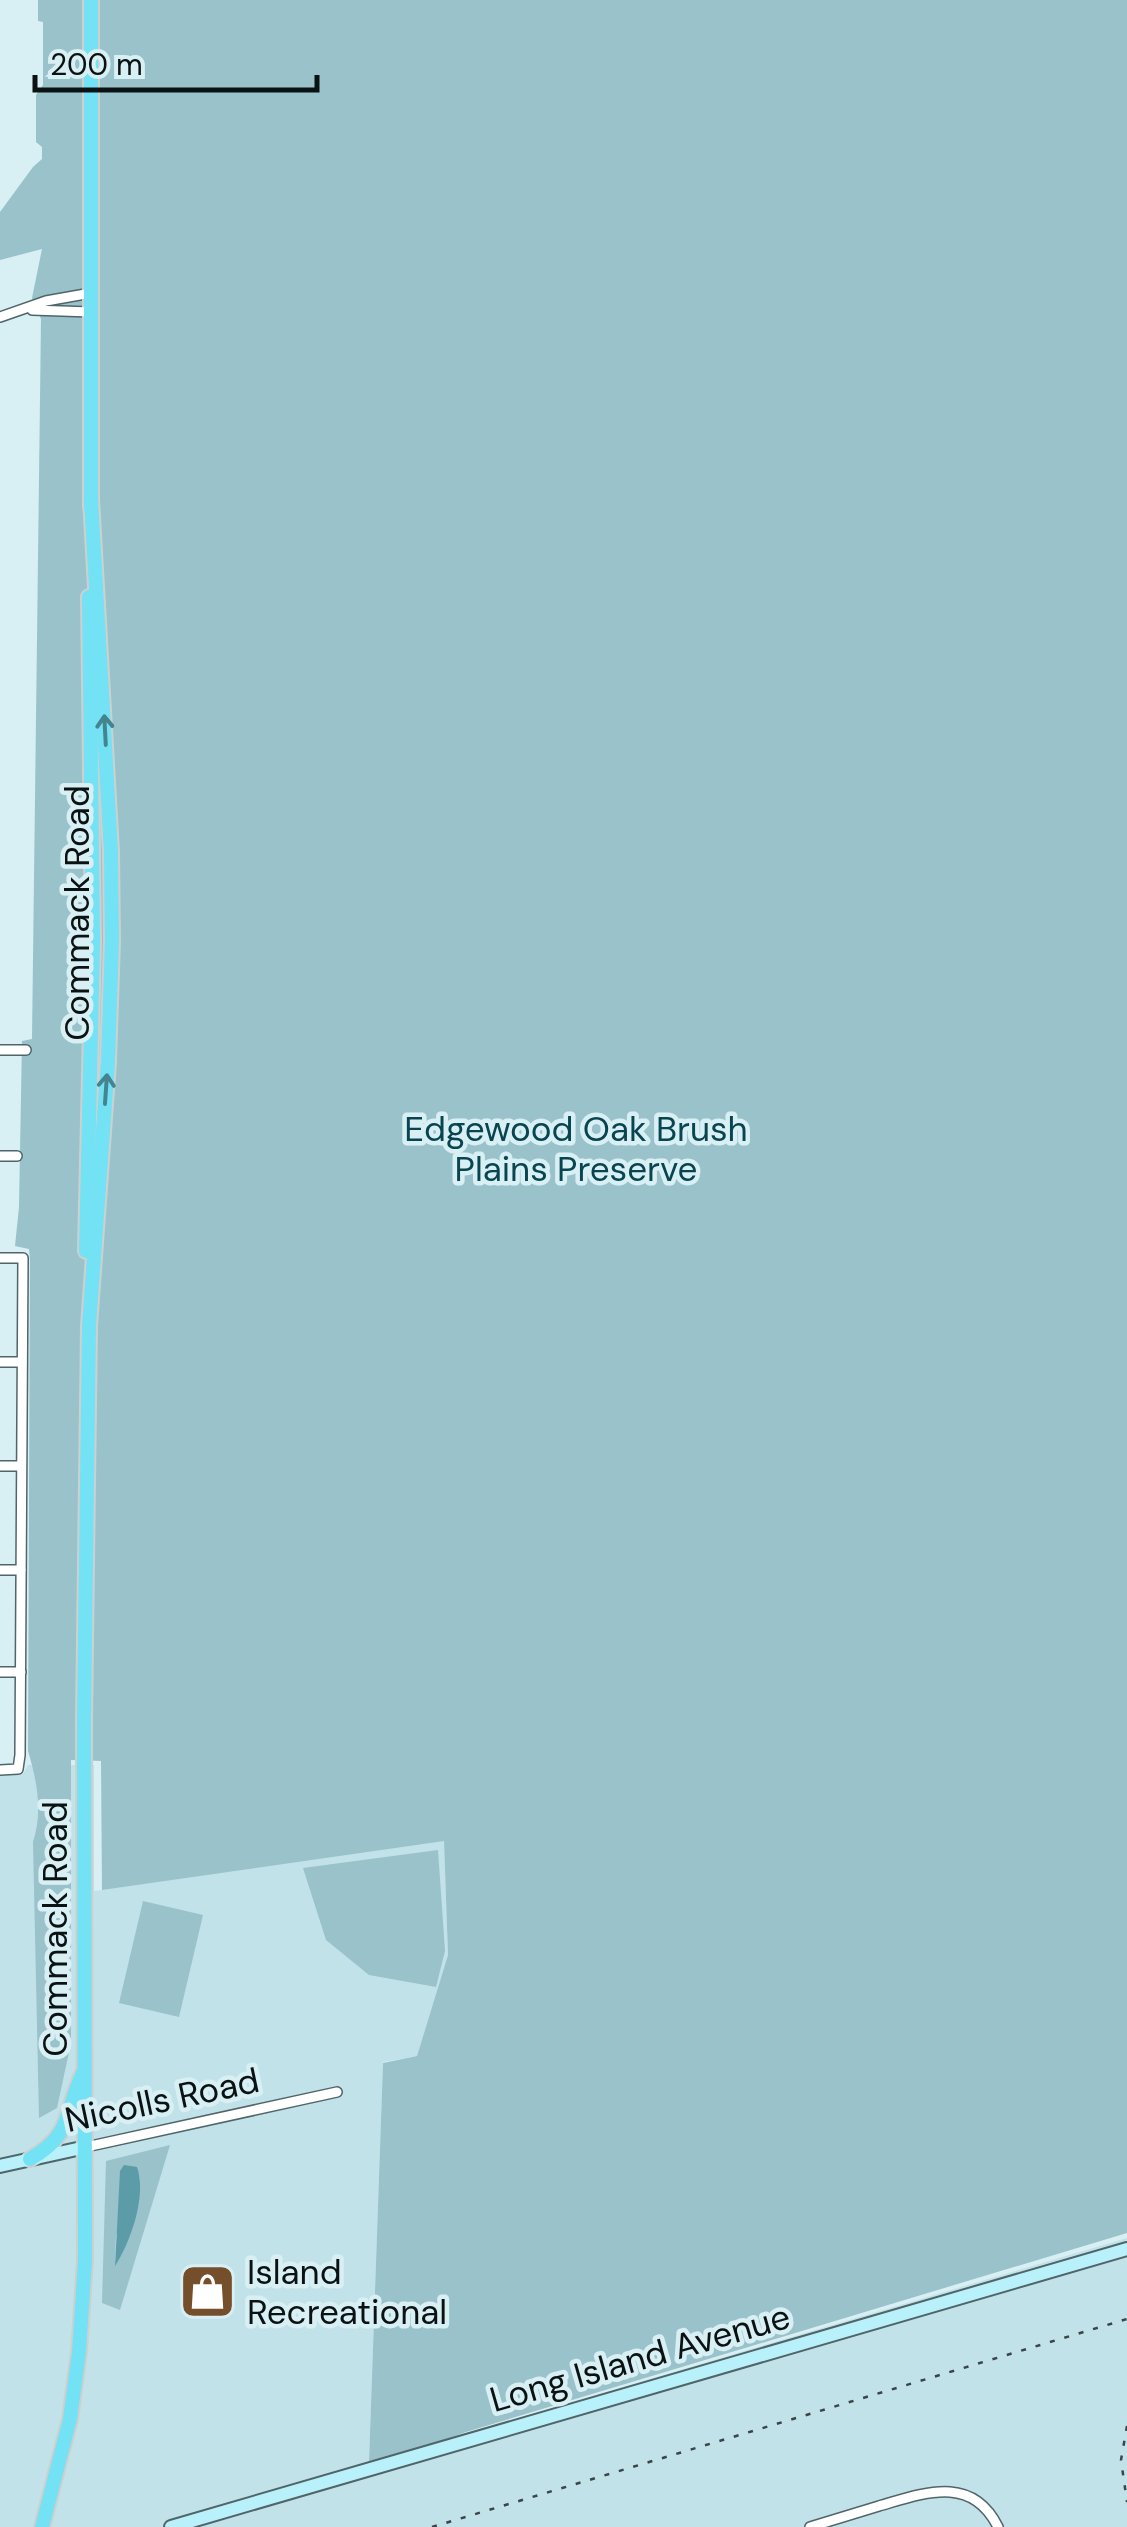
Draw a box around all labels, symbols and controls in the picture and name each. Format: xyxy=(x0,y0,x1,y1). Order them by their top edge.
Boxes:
scale bar xyxy=(35,30,318,92)
text: 200 m xyxy=(50,45,143,84)
one-way arrow xyxy=(95,714,114,746)
street label: Commack Road xyxy=(54,785,100,1041)
one-way arrow xyxy=(97,1074,116,1106)
park label: Edgewood Oak Brush Plains Preserve xyxy=(404,1106,748,1192)
street label: Commack Road xyxy=(32,1801,78,2057)
street label: Nicolls Road xyxy=(61,2057,263,2143)
place label: Island Recreational xyxy=(247,2249,447,2335)
shop icon: Island Recreational xyxy=(178,2262,238,2322)
street label: Long Island Avenue xyxy=(485,2293,795,2423)

